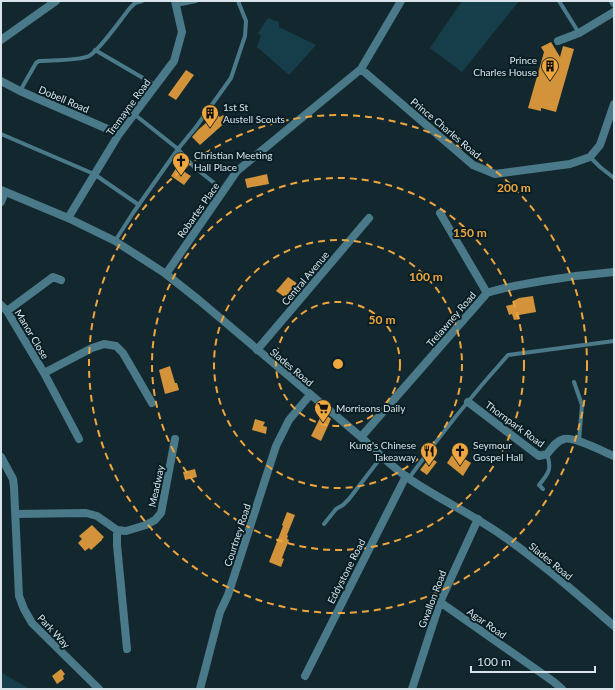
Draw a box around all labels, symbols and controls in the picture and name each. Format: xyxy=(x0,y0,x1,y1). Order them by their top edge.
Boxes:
place label: Prince Charles House xyxy=(473,54,537,78)
building icon: Prince Charles House xyxy=(540,56,560,81)
street label: Tremayne Road xyxy=(103,76,153,138)
street label: Dobell Road xyxy=(37,83,91,115)
street label: Prince Charles Road xyxy=(409,95,483,161)
place label: 1st St Austell Scouts xyxy=(223,101,285,125)
building icon: 1st St Austell Scouts xyxy=(200,103,220,128)
place label: Christian Meeting Hall Place xyxy=(194,149,273,173)
church icon: Christian Meeting Hall Place xyxy=(171,151,191,176)
street label: Robartes Place xyxy=(174,180,222,240)
text: 200 m xyxy=(497,180,531,195)
text: 150 m xyxy=(453,225,487,240)
street label: Central Avenue xyxy=(279,248,331,308)
text: 100 m xyxy=(409,269,443,284)
street label: Trelawney Road xyxy=(424,289,478,349)
street label: Manor Close xyxy=(13,307,51,361)
text: 50 m xyxy=(369,312,395,327)
street label: Slades Road xyxy=(268,345,316,389)
centre of rings xyxy=(331,357,345,371)
supermarket icon: Morrisons Daily xyxy=(313,398,333,423)
street label: Thornpark Road xyxy=(483,398,547,450)
place label: Morrisons Daily xyxy=(336,402,406,414)
place label: Kung's Chinese Takeaway xyxy=(349,439,417,463)
place label: Seymour Gospel Hall xyxy=(473,439,523,463)
restaurant icon: Kung's Chinese Takeaway xyxy=(419,441,439,466)
church icon: Seymour Gospel Hall xyxy=(450,441,470,466)
street label: Meadway xyxy=(146,463,166,508)
street label: Courtney Road xyxy=(221,502,253,568)
street label: Eddystone Road xyxy=(325,537,367,605)
street label: Slades Road xyxy=(527,540,575,582)
street label: Gwallon Road xyxy=(416,569,448,629)
street label: Agar Road xyxy=(465,605,509,641)
street label: Park Way xyxy=(35,612,73,651)
scale bar xyxy=(471,648,595,674)
text: 100 m xyxy=(477,654,511,669)

